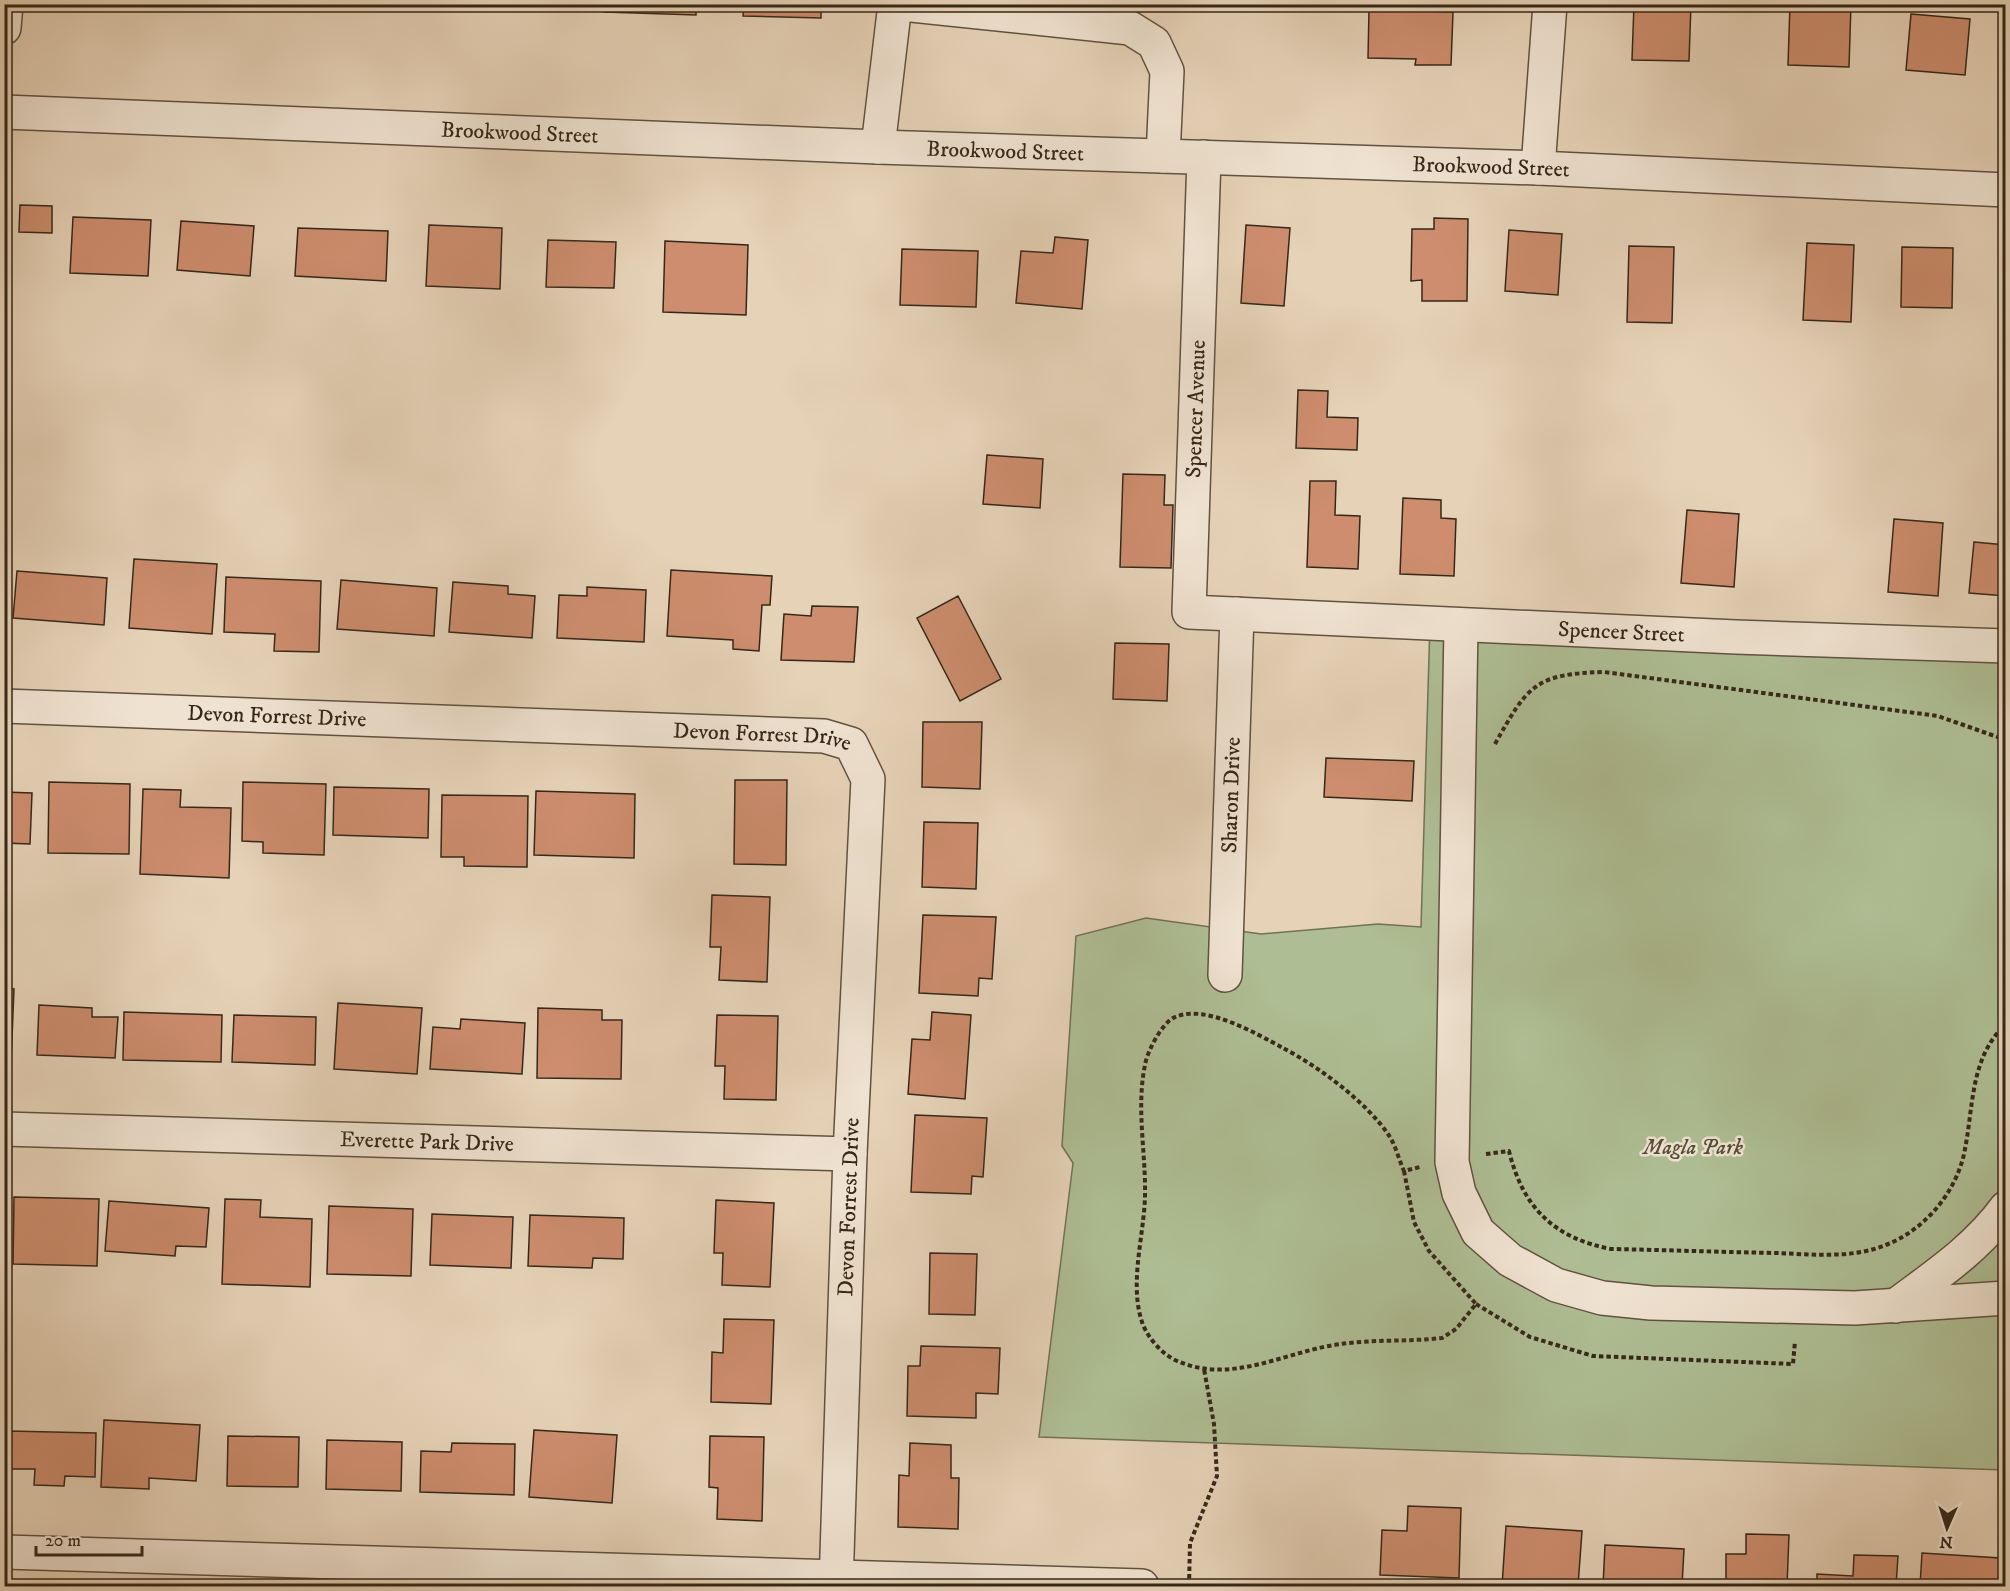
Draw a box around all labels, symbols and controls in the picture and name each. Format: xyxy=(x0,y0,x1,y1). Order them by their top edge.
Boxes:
street label: Brookwood Street xyxy=(440,116,599,149)
street label: Brookwood Street xyxy=(926,135,1084,167)
street label: Brookwood Street xyxy=(1412,151,1570,183)
street label: Spencer Avenue xyxy=(1180,340,1212,478)
street label: Spencer Street xyxy=(1557,615,1685,648)
street label: Devon Forrest Drive xyxy=(187,699,367,733)
street label: Devon Forrest Drive xyxy=(673,717,855,757)
street label: Sharon Drive xyxy=(1216,736,1246,854)
street label: Devon Forrest Drive xyxy=(832,1117,866,1297)
street label: Everette Park Drive xyxy=(339,1125,514,1158)
park label: Magla Park xyxy=(1641,1134,1744,1161)
north arrow xyxy=(1917,1498,1977,1558)
scale bar xyxy=(36,1519,142,1557)
text: 20 m xyxy=(45,1530,81,1552)
text: N xyxy=(1939,1532,1953,1552)

